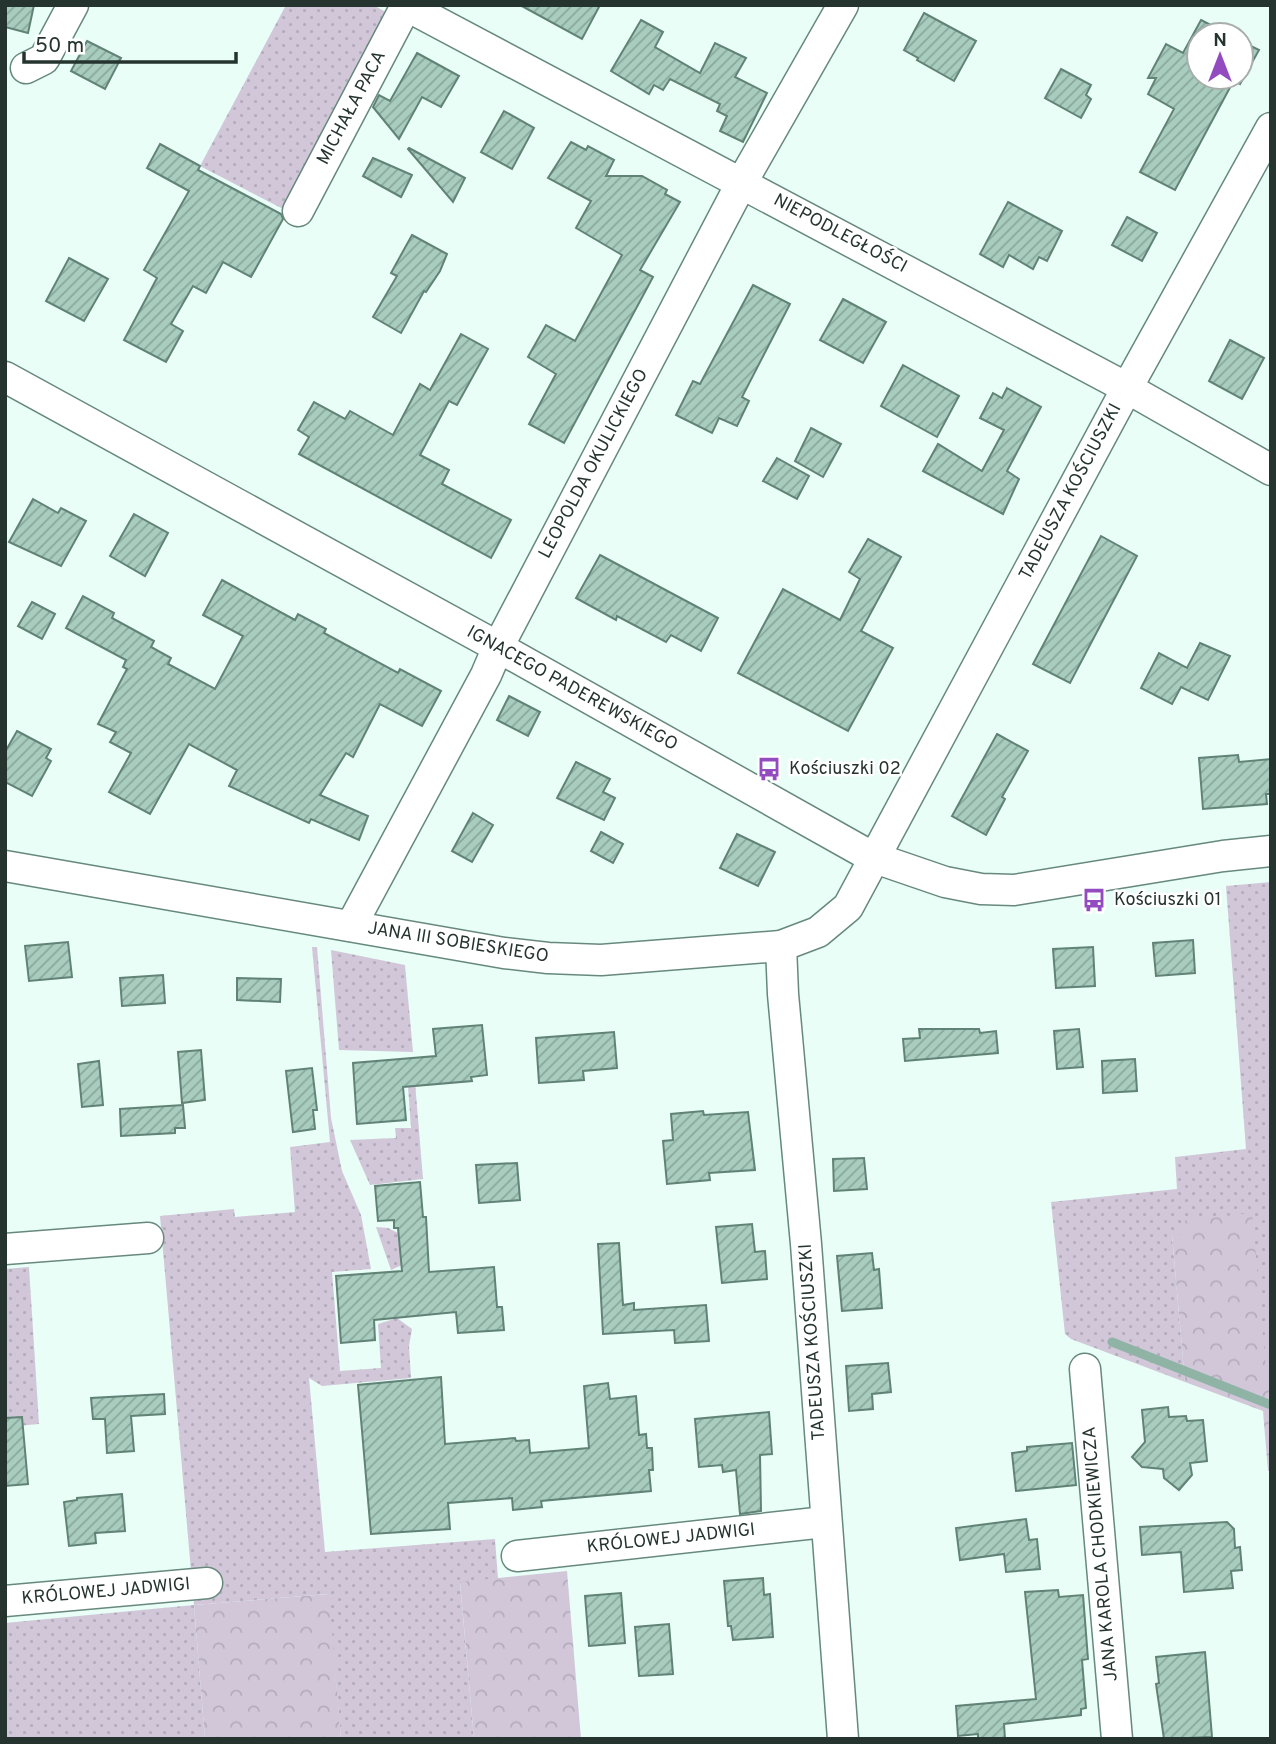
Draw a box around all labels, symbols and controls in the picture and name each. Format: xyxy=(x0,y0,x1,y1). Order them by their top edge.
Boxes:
scale bar xyxy=(24,21,236,65)
north arrow xyxy=(1185,21,1255,91)
text: N xyxy=(1213,29,1227,53)
text: 50 m xyxy=(35,33,84,60)
street label: MICHAŁA PACA xyxy=(312,47,392,169)
street label: NIEPODLEGŁOŚCI xyxy=(769,187,912,279)
street label: LEOPOLDA OKULICKIEGO xyxy=(534,365,654,563)
street label: TADEUSZA KOŚCIUSZKI xyxy=(1013,399,1127,584)
street label: IGNACEGO PADEREWSKIEGO xyxy=(462,621,682,757)
bus stop icon: Kościuszki 02 xyxy=(755,755,783,783)
place label: Kościuszki 02 xyxy=(789,758,901,781)
bus stop icon: Kościuszki 01 xyxy=(1080,886,1108,914)
place label: Kościuszki 01 xyxy=(1114,889,1221,912)
street label: JANA III SOBIESKIEGO xyxy=(366,917,550,969)
street label: TADEUSZA KOŚCIUSZKI xyxy=(793,1243,831,1441)
street label: JANA KAROLA CHODKIEWICZA xyxy=(1078,1426,1124,1682)
street label: KRÓLOWEJ JADWIGI xyxy=(585,1517,756,1559)
street label: KRÓLOWEJ JADWIGI xyxy=(21,1571,191,1611)

